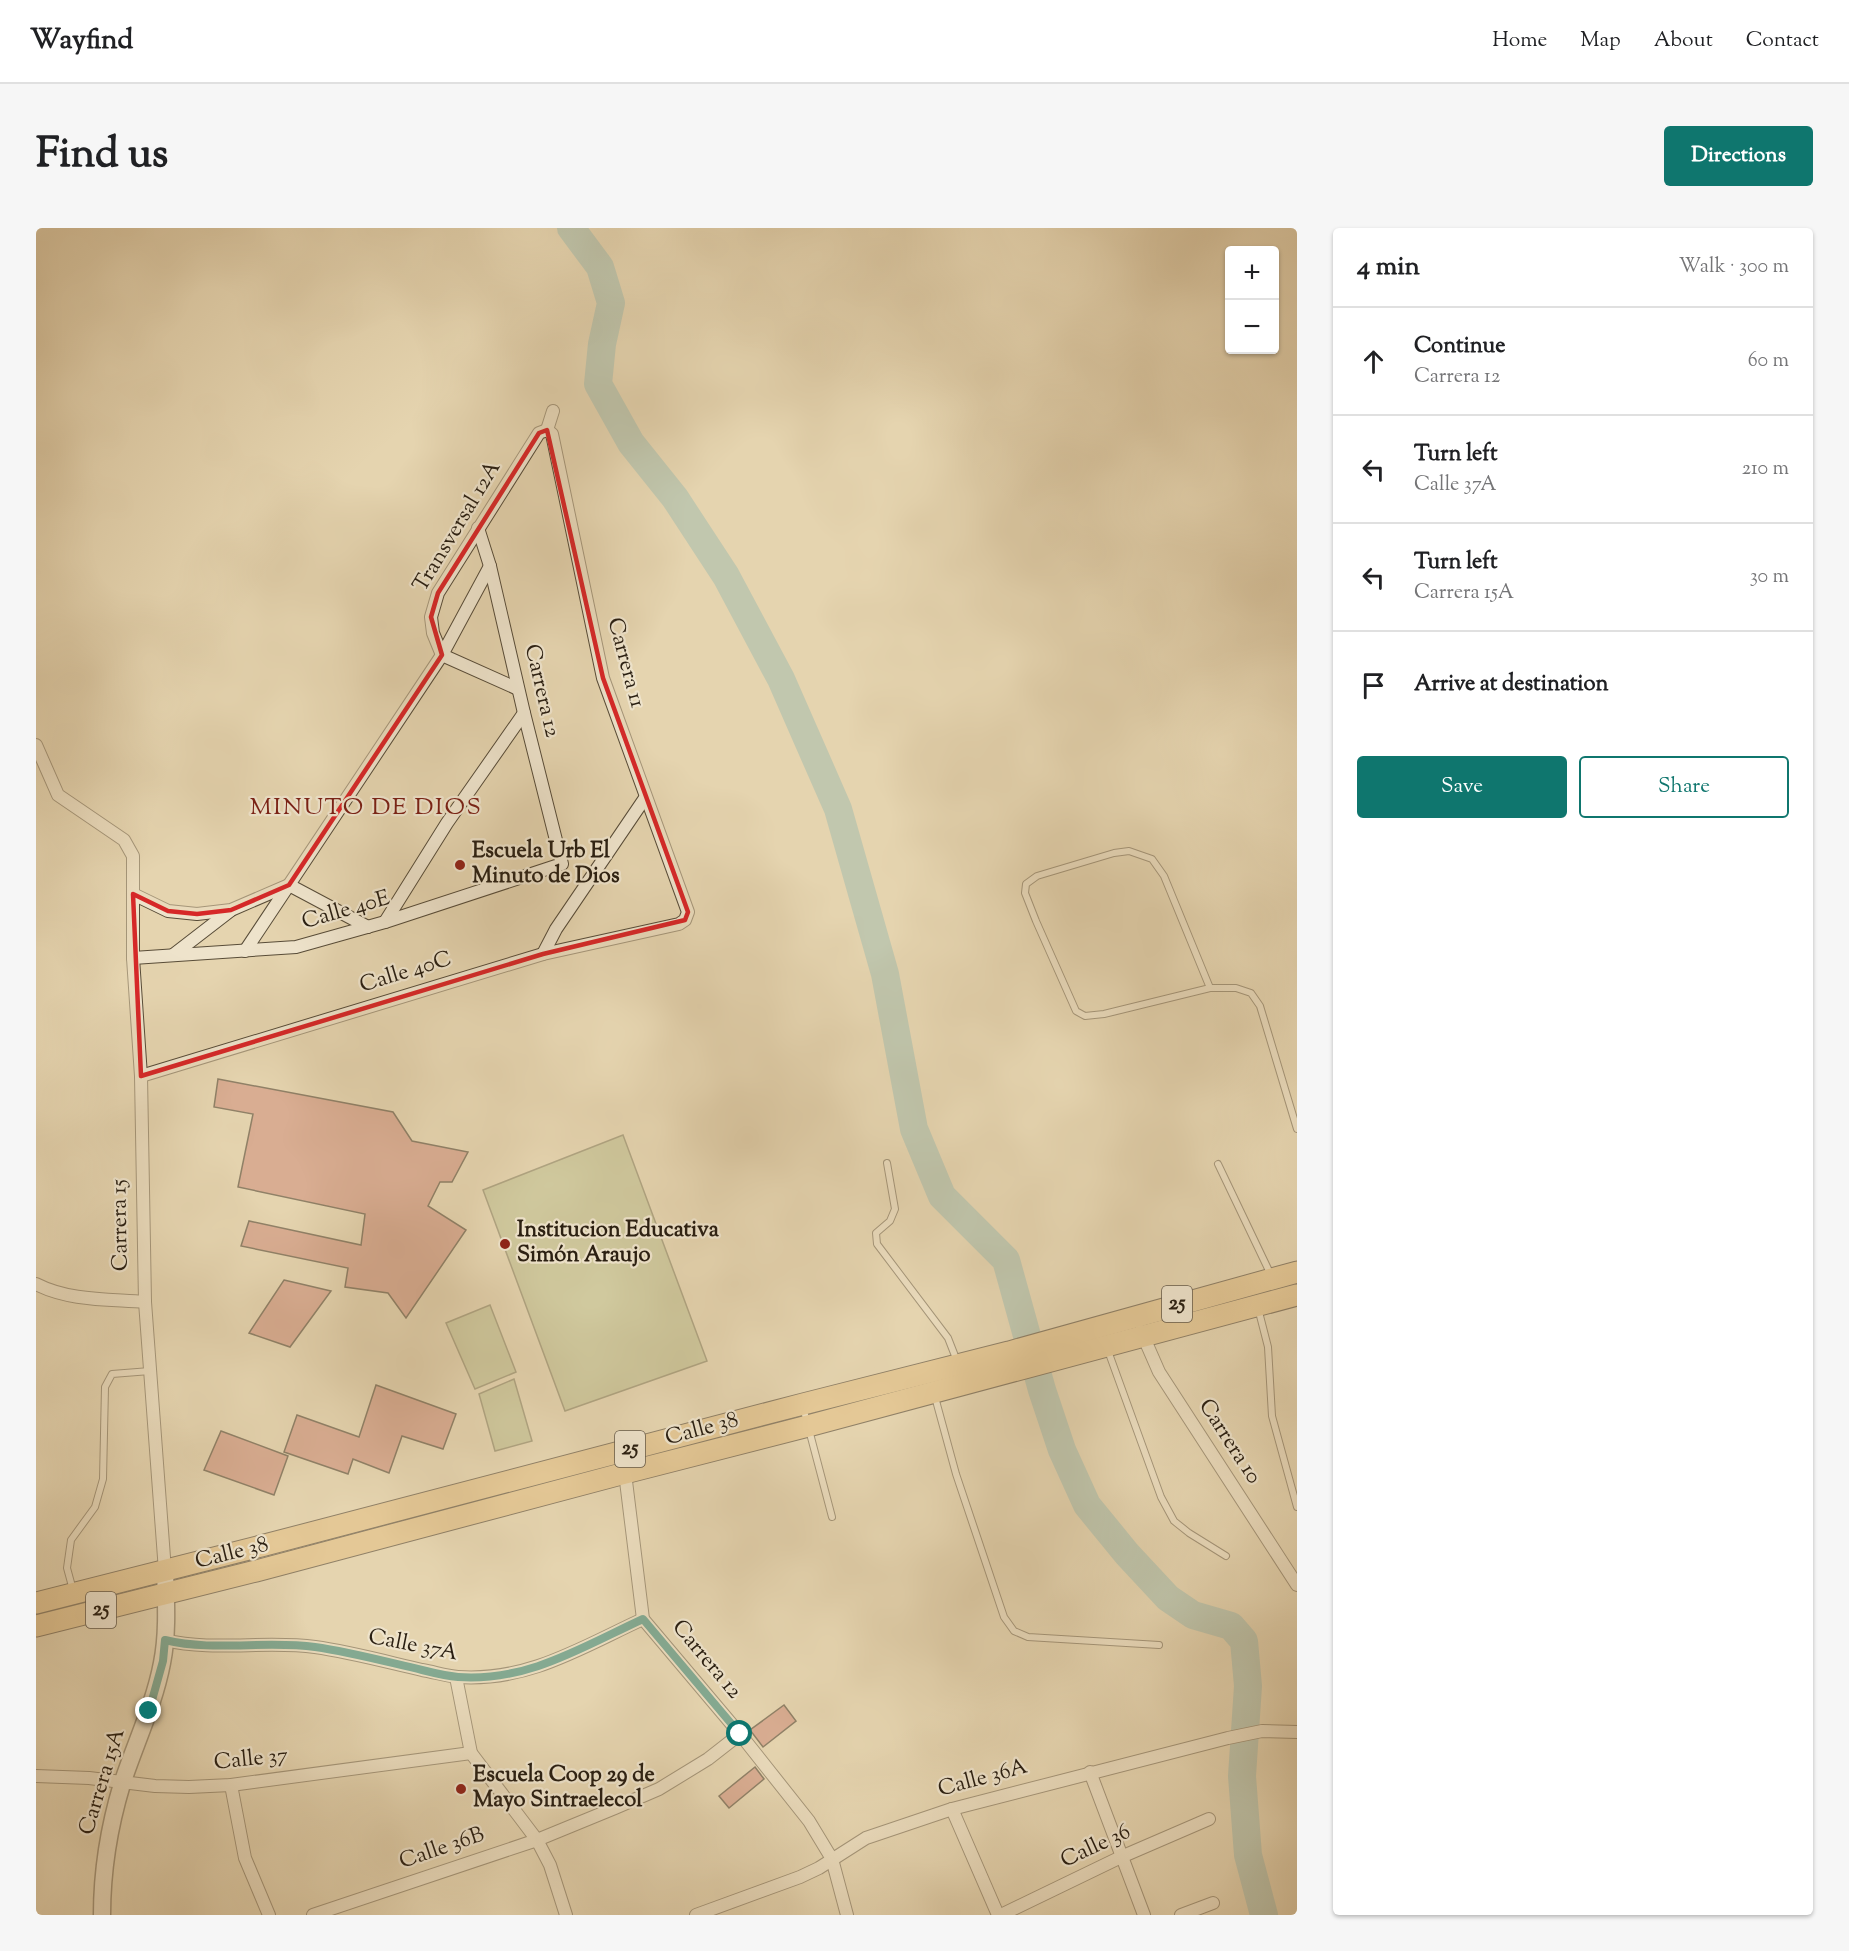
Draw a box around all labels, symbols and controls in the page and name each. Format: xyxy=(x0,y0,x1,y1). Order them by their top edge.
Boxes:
text: Wayfind xyxy=(30,21,133,61)
text: Home xyxy=(1492,26,1547,56)
text: Map xyxy=(1580,26,1621,56)
text: About xyxy=(1654,26,1713,56)
text: Contact xyxy=(1746,26,1819,56)
text: Find us xyxy=(36,126,168,186)
button: Directions xyxy=(1664,126,1813,186)
map controls xyxy=(1225,246,1279,354)
button: + xyxy=(1225,246,1279,300)
text: 4 min xyxy=(1357,249,1420,286)
text: Walk · 300 m xyxy=(1679,253,1789,282)
button: − xyxy=(1225,300,1279,354)
text: Continue xyxy=(1414,331,1505,363)
icon: ahead xyxy=(1357,345,1390,378)
text: 60 m xyxy=(1748,347,1789,376)
text: Carrera 12 xyxy=(1414,363,1500,392)
text: Turn left xyxy=(1414,439,1497,471)
icon: left xyxy=(1357,453,1390,486)
street label: Transversal 12A xyxy=(406,455,510,599)
text: 210 m xyxy=(1742,455,1789,484)
text: Calle 37A xyxy=(1414,471,1497,500)
text: Turn left xyxy=(1414,547,1497,579)
icon: left xyxy=(1357,561,1390,594)
text: 30 m xyxy=(1750,563,1789,592)
text: Carrera 15A xyxy=(1414,579,1514,608)
street label: Carrera 11 xyxy=(598,614,652,712)
street label: Carrera 12 xyxy=(515,641,567,741)
icon: arrive xyxy=(1357,669,1390,702)
text: Arrive at destination xyxy=(1414,669,1609,701)
button: Save xyxy=(1357,756,1567,818)
button: Share xyxy=(1579,756,1789,818)
district label: MINUTO DE DIOS xyxy=(250,791,482,825)
place label: Escuela Urb El Minuto de Dios xyxy=(472,836,620,893)
marker: Escuela Urb El Minuto de Dios xyxy=(453,858,467,872)
street label: Calle 40E xyxy=(298,883,394,939)
street label: Calle 40C xyxy=(356,944,456,1002)
street label: Carrera 15 xyxy=(104,1178,138,1271)
place label: Institucion Educativa Simón Araujo xyxy=(517,1215,720,1272)
marker: Institucion Educativa Simón Araujo xyxy=(498,1237,512,1251)
road number: 25 xyxy=(1162,1286,1192,1322)
street label: Carrera 10 xyxy=(1189,1393,1269,1491)
street label: Calle 38 xyxy=(662,1405,742,1455)
road number: 25 xyxy=(615,1431,645,1467)
street label: Calle 38 xyxy=(192,1529,272,1579)
road number: 25 xyxy=(86,1592,116,1628)
street label: Carrera 12 xyxy=(663,1613,749,1707)
street label: Calle 37A xyxy=(365,1622,461,1670)
route end xyxy=(135,1697,161,1723)
route start xyxy=(726,1720,752,1746)
street label: Carrera 15A xyxy=(72,1725,134,1839)
street label: Calle 37 xyxy=(212,1740,290,1780)
street label: Calle 36A xyxy=(935,1752,1032,1806)
place label: Escuela Coop 29 de Mayo Sintraelecol xyxy=(473,1760,655,1817)
marker: Escuela Coop 29 de Mayo Sintraelecol xyxy=(454,1782,468,1796)
street label: Calle 36 xyxy=(1056,1817,1136,1877)
street label: Calle 36B xyxy=(395,1819,489,1878)

